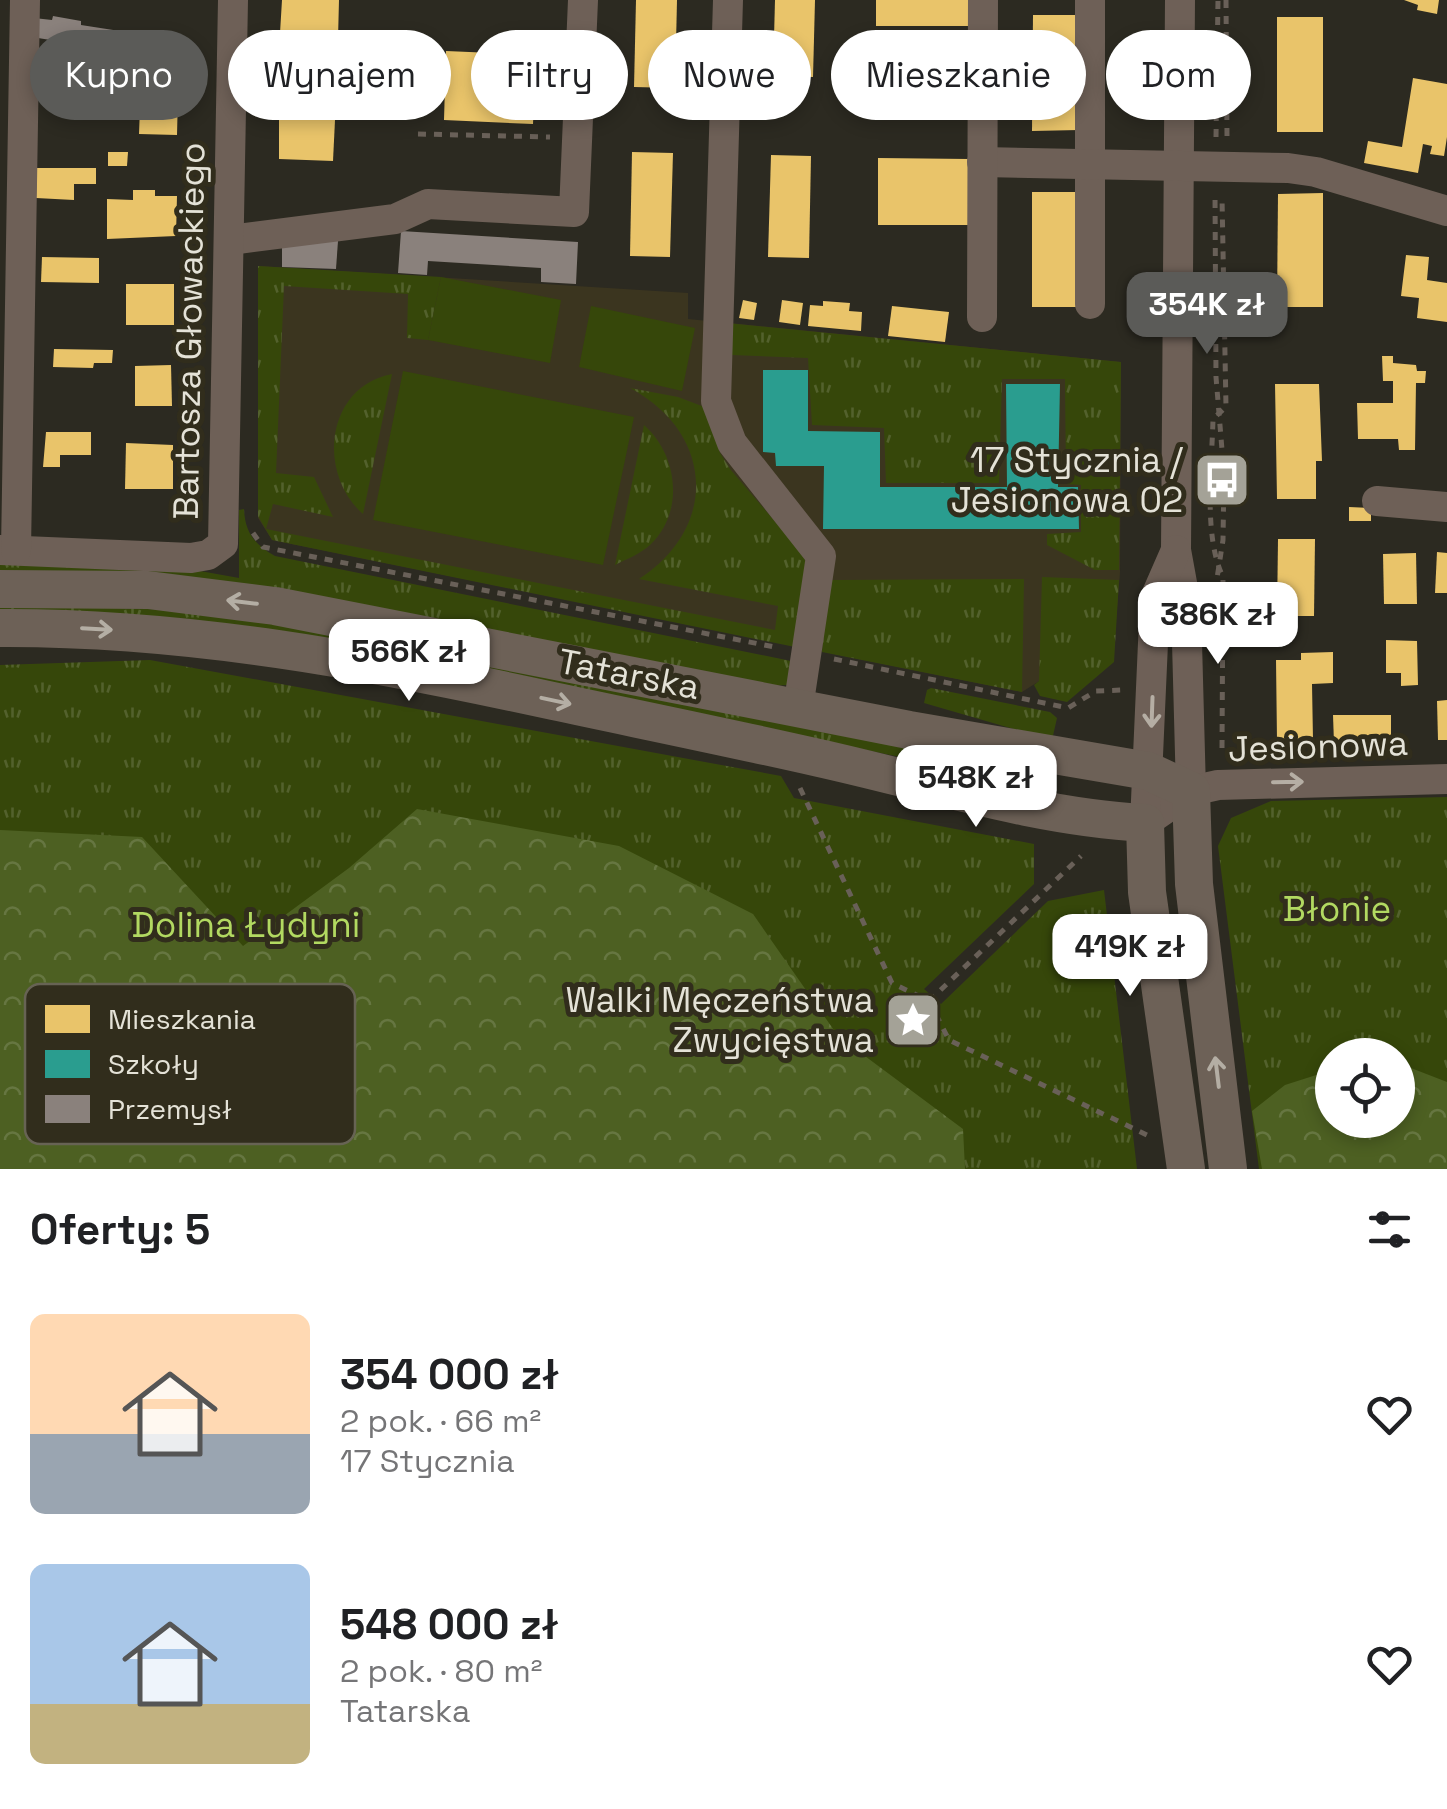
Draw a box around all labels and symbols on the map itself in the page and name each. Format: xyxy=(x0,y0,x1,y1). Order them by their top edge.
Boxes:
street label: Bartosza Głowackiego xyxy=(164,142,214,520)
pin: 354K zł xyxy=(1115,272,1299,357)
place label: 17 Stycznia / Jesionowa 02 xyxy=(951,438,1184,522)
bus stop icon: 17 Stycznia / Jesionowa 02 xyxy=(1192,450,1252,510)
pin: 386K zł xyxy=(1126,582,1310,667)
one-way arrow xyxy=(226,592,259,611)
pin: 566K zł xyxy=(317,619,501,704)
one-way arrow xyxy=(81,620,113,639)
street label: Tatarska xyxy=(555,639,703,709)
one-way arrow xyxy=(539,693,571,712)
one-way arrow xyxy=(1142,696,1161,728)
street label: Jesionowa xyxy=(1227,721,1409,771)
pin: 548K zł xyxy=(884,745,1068,830)
one-way arrow xyxy=(1271,772,1303,791)
park label: Błonie xyxy=(1283,887,1391,931)
park label: Dolina Łydyni xyxy=(132,903,360,947)
pin: 419K zł xyxy=(1038,914,1222,999)
place label: Walki Męczeństwa Zwycięstwa xyxy=(566,978,874,1062)
legend xyxy=(25,984,355,1144)
place icon: Walki Męczeństwa Zwycięstwa xyxy=(883,990,943,1050)
text: Mieszkania xyxy=(108,1001,256,1037)
text: Szkoły xyxy=(108,1046,199,1082)
one-way arrow xyxy=(1207,1057,1226,1089)
text: Przemysł xyxy=(108,1091,232,1127)

